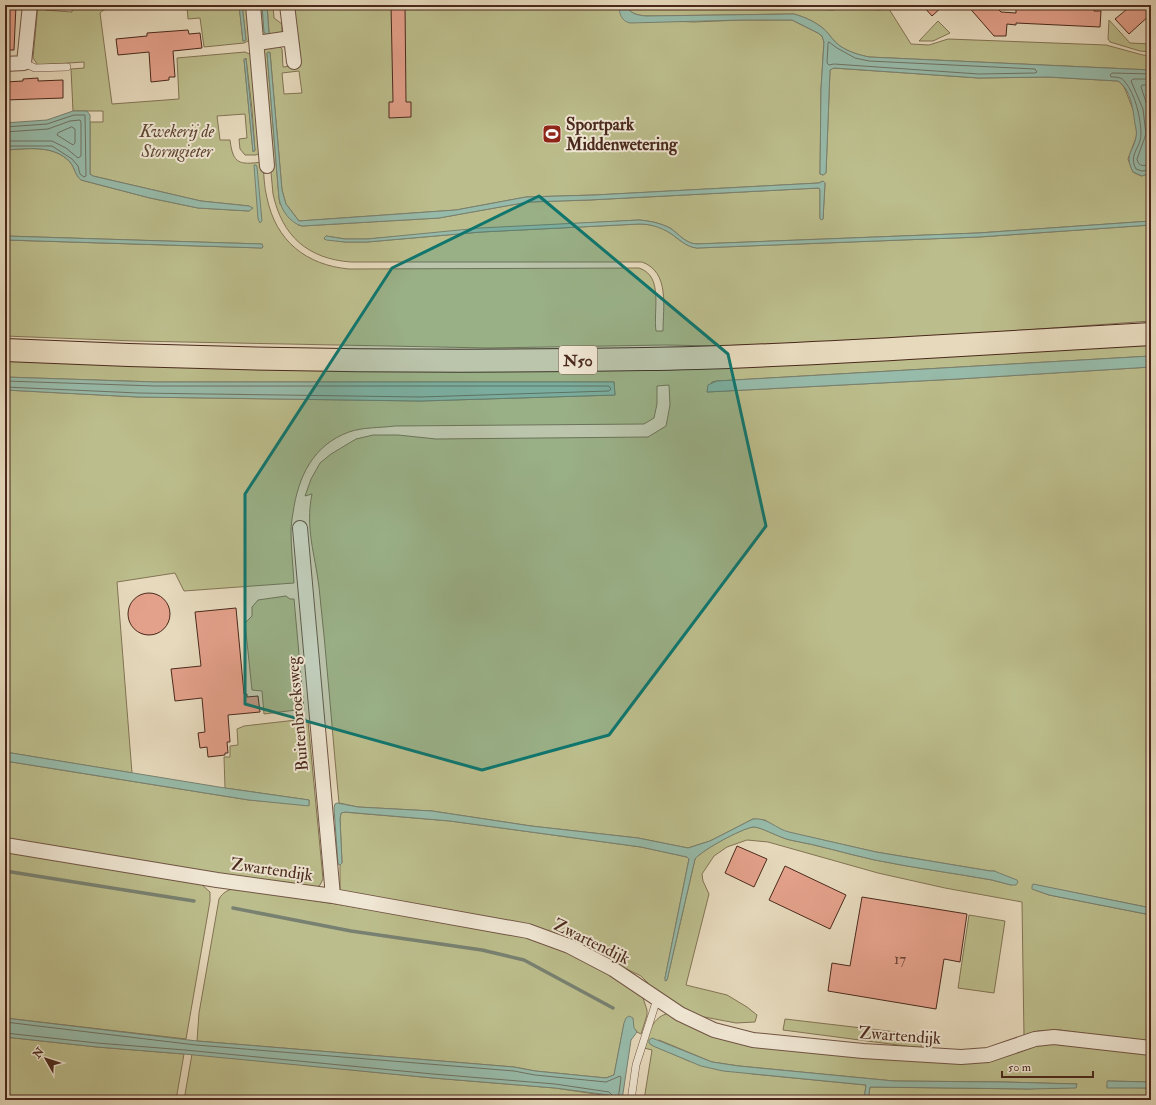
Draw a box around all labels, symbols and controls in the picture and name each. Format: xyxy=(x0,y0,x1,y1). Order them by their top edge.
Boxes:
place label: Sportpark Middenwetering xyxy=(565,114,678,156)
park label: Kwekerij de Stormgieter xyxy=(139,121,215,162)
sports icon: Sportpark Middenwetering xyxy=(541,123,563,145)
road number: N50 xyxy=(559,346,597,374)
street label: Buitenbroeksweg xyxy=(282,655,313,772)
street label: Zwartendijk xyxy=(230,853,314,886)
street label: Zwartendijk xyxy=(550,914,633,969)
house number: 17 xyxy=(894,950,906,969)
street label: Zwartendijk xyxy=(858,1022,942,1049)
north arrow xyxy=(26,1039,66,1079)
text: N xyxy=(30,1044,47,1062)
scale bar xyxy=(1002,1053,1093,1079)
text: 50 m xyxy=(1008,1060,1032,1075)

